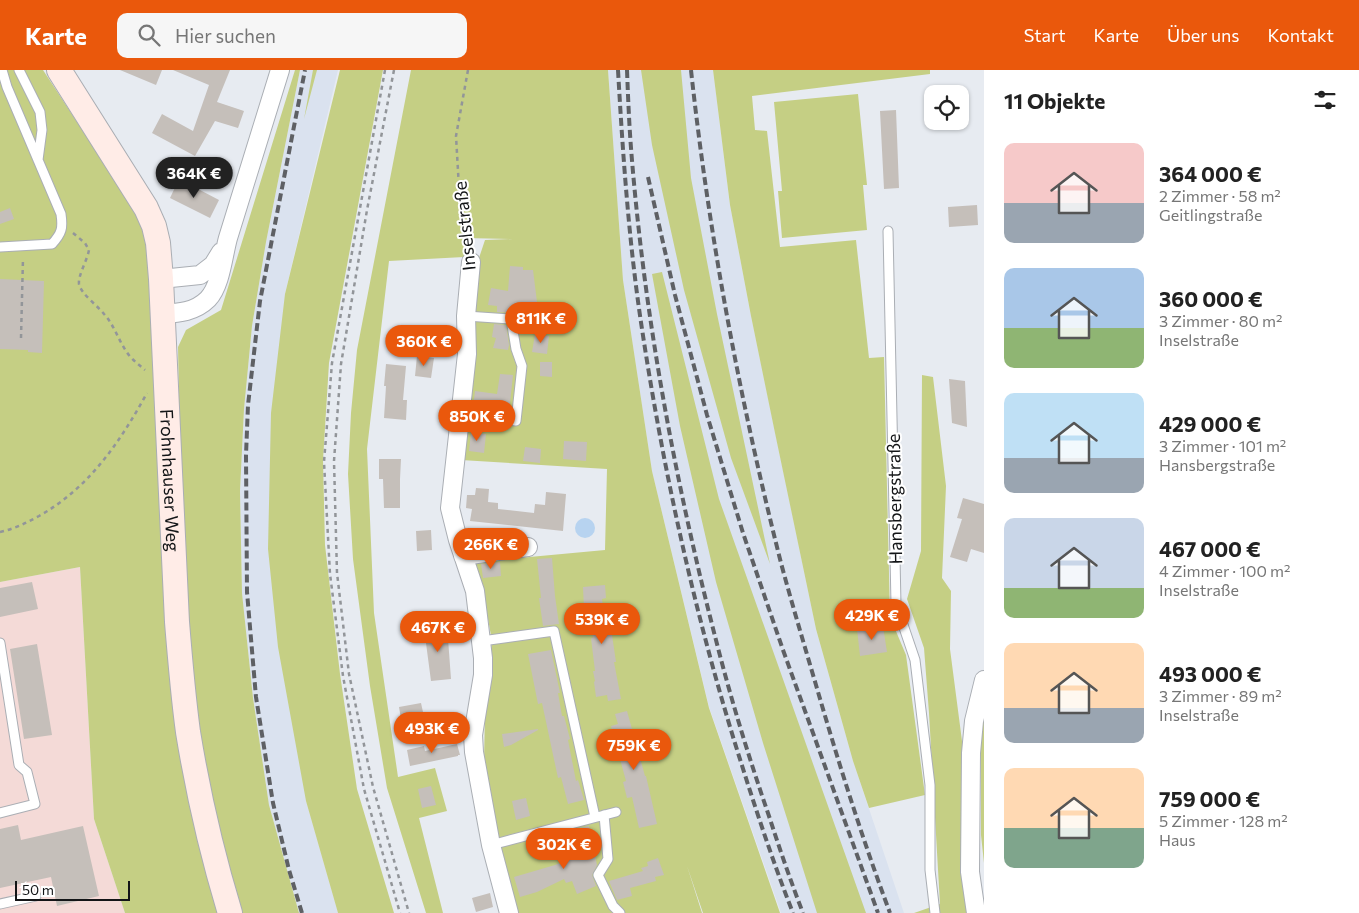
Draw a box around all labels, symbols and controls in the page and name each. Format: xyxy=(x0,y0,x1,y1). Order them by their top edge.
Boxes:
search box xyxy=(117,13,467,58)
text: Karte xyxy=(25,21,87,50)
icon: search xyxy=(135,21,163,49)
text: Hier suchen xyxy=(175,24,276,47)
text: Start xyxy=(1024,24,1066,46)
text: Karte xyxy=(1094,24,1139,46)
text: Über uns xyxy=(1167,24,1240,46)
text: Kontakt xyxy=(1268,24,1334,46)
map controls xyxy=(924,85,969,130)
button: locate xyxy=(924,85,969,130)
icon: filters xyxy=(1311,86,1339,114)
text: 11 Objekte xyxy=(1004,88,1105,113)
pin: 364K € xyxy=(153,156,235,199)
text: 364 000 € xyxy=(1159,161,1262,186)
text: 364K € xyxy=(167,163,221,182)
icon: home xyxy=(1044,163,1104,223)
street label: Inselstraße xyxy=(448,180,480,272)
text: 2 Zimmer · 58 m² xyxy=(1159,186,1281,205)
text: Geitlingstraße xyxy=(1159,205,1262,224)
text: 360 000 € xyxy=(1159,286,1263,311)
icon: home xyxy=(1044,288,1104,348)
pin: 811K € xyxy=(500,302,582,344)
text: 811K € xyxy=(516,308,566,327)
text: 3 Zimmer · 80 m² xyxy=(1159,311,1282,330)
pin: 360K € xyxy=(383,324,465,367)
text: Inselstraße xyxy=(1159,330,1239,349)
text: 360K € xyxy=(396,331,452,350)
pin: 850K € xyxy=(436,400,518,442)
text: 850K € xyxy=(449,406,505,425)
street label: Frohnhauser Weg xyxy=(156,408,185,552)
text: 429 000 € xyxy=(1159,411,1261,436)
icon: home xyxy=(1044,413,1104,473)
street label: Hansbergstraße xyxy=(882,433,906,565)
text: 3 Zimmer · 101 m² xyxy=(1159,436,1286,455)
text: Hansbergstraße xyxy=(1159,455,1275,474)
pin: 266K € xyxy=(450,528,532,570)
text: 266K € xyxy=(464,534,518,553)
text: 467 000 € xyxy=(1159,536,1261,561)
icon: home xyxy=(1044,538,1104,598)
text: 4 Zimmer · 100 m² xyxy=(1159,561,1290,580)
text: Inselstraße xyxy=(1159,580,1239,599)
pin: 429K € xyxy=(831,598,913,641)
pin: 539K € xyxy=(561,602,643,645)
text: 429K € xyxy=(845,605,899,624)
text: 539K € xyxy=(575,609,629,628)
pin: 467K € xyxy=(397,610,479,653)
text: 467K € xyxy=(411,617,465,636)
text: 493 000 € xyxy=(1159,661,1262,686)
icon: home xyxy=(1044,663,1104,723)
text: 3 Zimmer · 89 m² xyxy=(1159,686,1282,705)
text: Inselstraße xyxy=(1159,705,1239,724)
pin: 493K € xyxy=(391,712,473,754)
text: 493K € xyxy=(405,718,459,737)
pin: 759K € xyxy=(593,728,675,771)
text: 759K € xyxy=(607,735,661,754)
text: 759 000 € xyxy=(1159,786,1260,811)
icon: home xyxy=(1044,788,1104,848)
text: 5 Zimmer · 128 m² xyxy=(1159,811,1288,830)
pin: 302K € xyxy=(523,828,605,870)
text: Haus xyxy=(1159,830,1196,849)
text: 302K € xyxy=(537,834,591,853)
scale bar xyxy=(15,878,130,901)
text: 50 m xyxy=(22,881,54,898)

